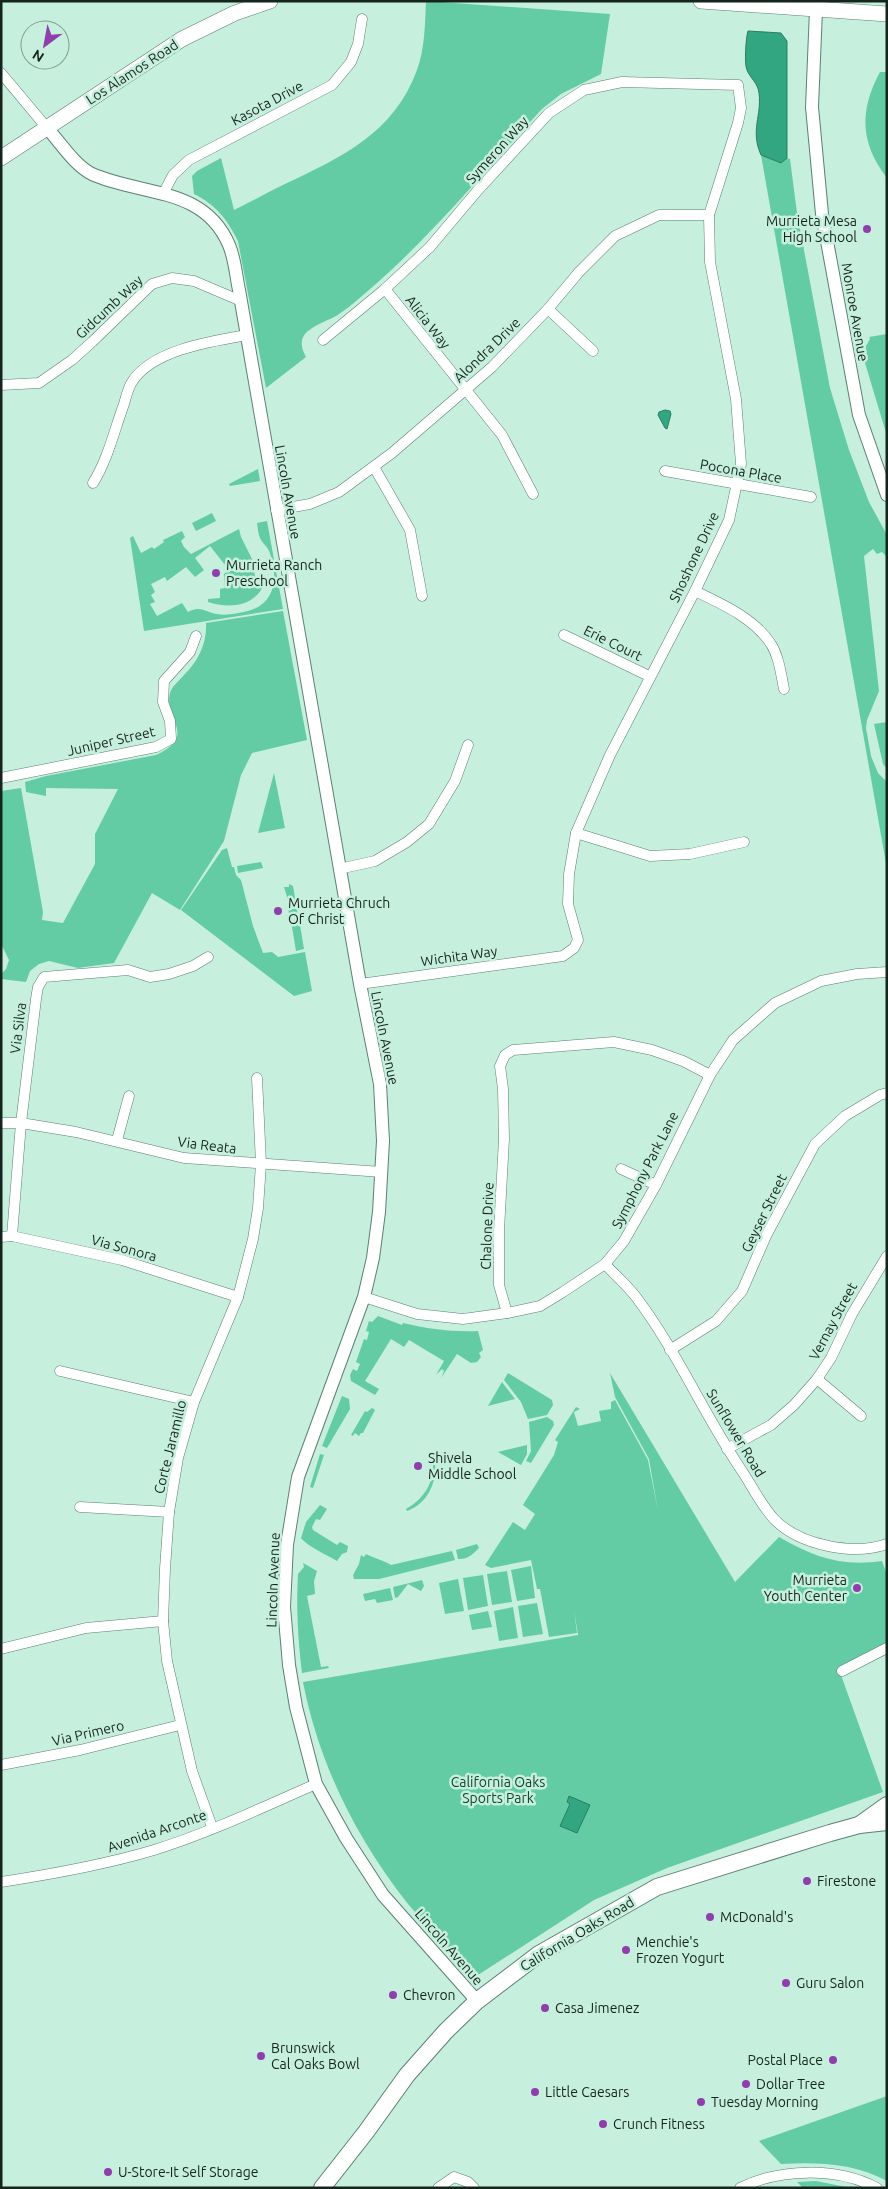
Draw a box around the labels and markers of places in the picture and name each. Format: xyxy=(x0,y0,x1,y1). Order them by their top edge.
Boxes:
place label: Murrieta Mesa High School xyxy=(766,213,857,245)
marker: Murrieta Mesa High School xyxy=(861,223,873,235)
place label: Murrieta Ranch Preschool xyxy=(226,557,322,589)
marker: Murrieta Ranch Preschool xyxy=(210,567,222,579)
place label: Murrieta Chruch Of Christ xyxy=(288,895,390,927)
marker: Murrieta Chruch Of Christ xyxy=(272,905,284,917)
place label: Shivela Middle School xyxy=(428,1450,517,1482)
marker: Shivela Middle School xyxy=(412,1460,424,1472)
place label: Murrieta Youth Center xyxy=(764,1572,848,1604)
marker: Murrieta Youth Center xyxy=(851,1582,863,1594)
place label: Firestone xyxy=(817,1873,876,1889)
marker: Firestone xyxy=(801,1875,813,1887)
place label: McDonald's xyxy=(720,1909,793,1925)
marker: McDonald's xyxy=(704,1911,716,1923)
place label: Menchie's Frozen Yogurt xyxy=(636,1934,725,1966)
marker: Menchie's Frozen Yogurt xyxy=(620,1944,632,1956)
place label: Guru Salon xyxy=(796,1975,864,1991)
marker: Guru Salon xyxy=(780,1977,792,1989)
place label: Chevron xyxy=(403,1987,456,2003)
marker: Chevron xyxy=(387,1989,399,2001)
place label: Casa Jimenez xyxy=(555,2000,640,2016)
marker: Casa Jimenez xyxy=(539,2002,551,2014)
place label: Brunswick Cal Oaks Bowl xyxy=(271,2040,360,2072)
marker: Brunswick Cal Oaks Bowl xyxy=(255,2050,267,2062)
place label: Postal Place xyxy=(748,2052,823,2068)
marker: Postal Place xyxy=(827,2054,839,2066)
place label: Dollar Tree xyxy=(756,2076,825,2092)
marker: Dollar Tree xyxy=(740,2078,752,2090)
place label: Little Caesars xyxy=(545,2084,629,2100)
marker: Little Caesars xyxy=(529,2086,541,2098)
place label: Tuesday Morning xyxy=(711,2094,819,2110)
marker: Tuesday Morning xyxy=(695,2096,707,2108)
place label: Crunch Fitness xyxy=(613,2116,705,2132)
marker: Crunch Fitness xyxy=(597,2118,609,2130)
place label: U-Store-It Self Storage xyxy=(118,2164,259,2180)
marker: U-Store-It Self Storage xyxy=(102,2166,114,2178)

